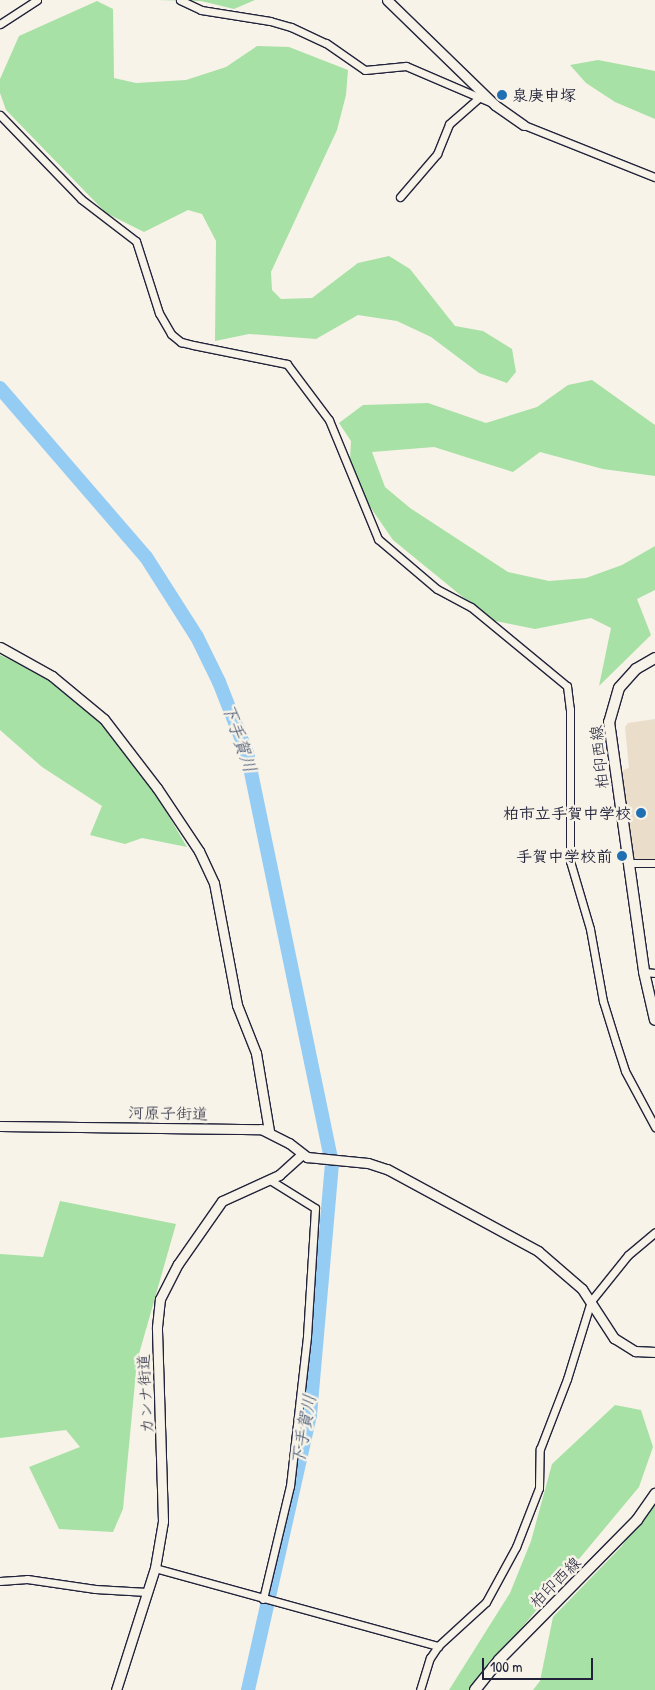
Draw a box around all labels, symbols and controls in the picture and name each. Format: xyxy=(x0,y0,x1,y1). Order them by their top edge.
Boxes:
place label: 泉庚申塚 xyxy=(512,85,576,105)
marker: 泉庚申塚 xyxy=(496,89,508,101)
water label: 下手賀川 xyxy=(217,700,261,776)
street label: 柏印西線 xyxy=(586,724,612,790)
place label: 柏市立手賀中学校 xyxy=(503,803,631,823)
marker: 柏市立手賀中学校 xyxy=(635,807,647,819)
place label: 手賀中学校前 xyxy=(516,846,612,866)
marker: 手賀中学校前 xyxy=(616,850,628,862)
street label: 河原子街道 xyxy=(128,1103,208,1123)
street label: カンナ街道 xyxy=(133,1354,157,1434)
water label: 下手賀川 xyxy=(287,1393,321,1467)
street label: 柏印西線 xyxy=(526,1553,584,1611)
scale bar xyxy=(485,1648,596,1680)
text: 100 m xyxy=(490,1656,523,1677)

